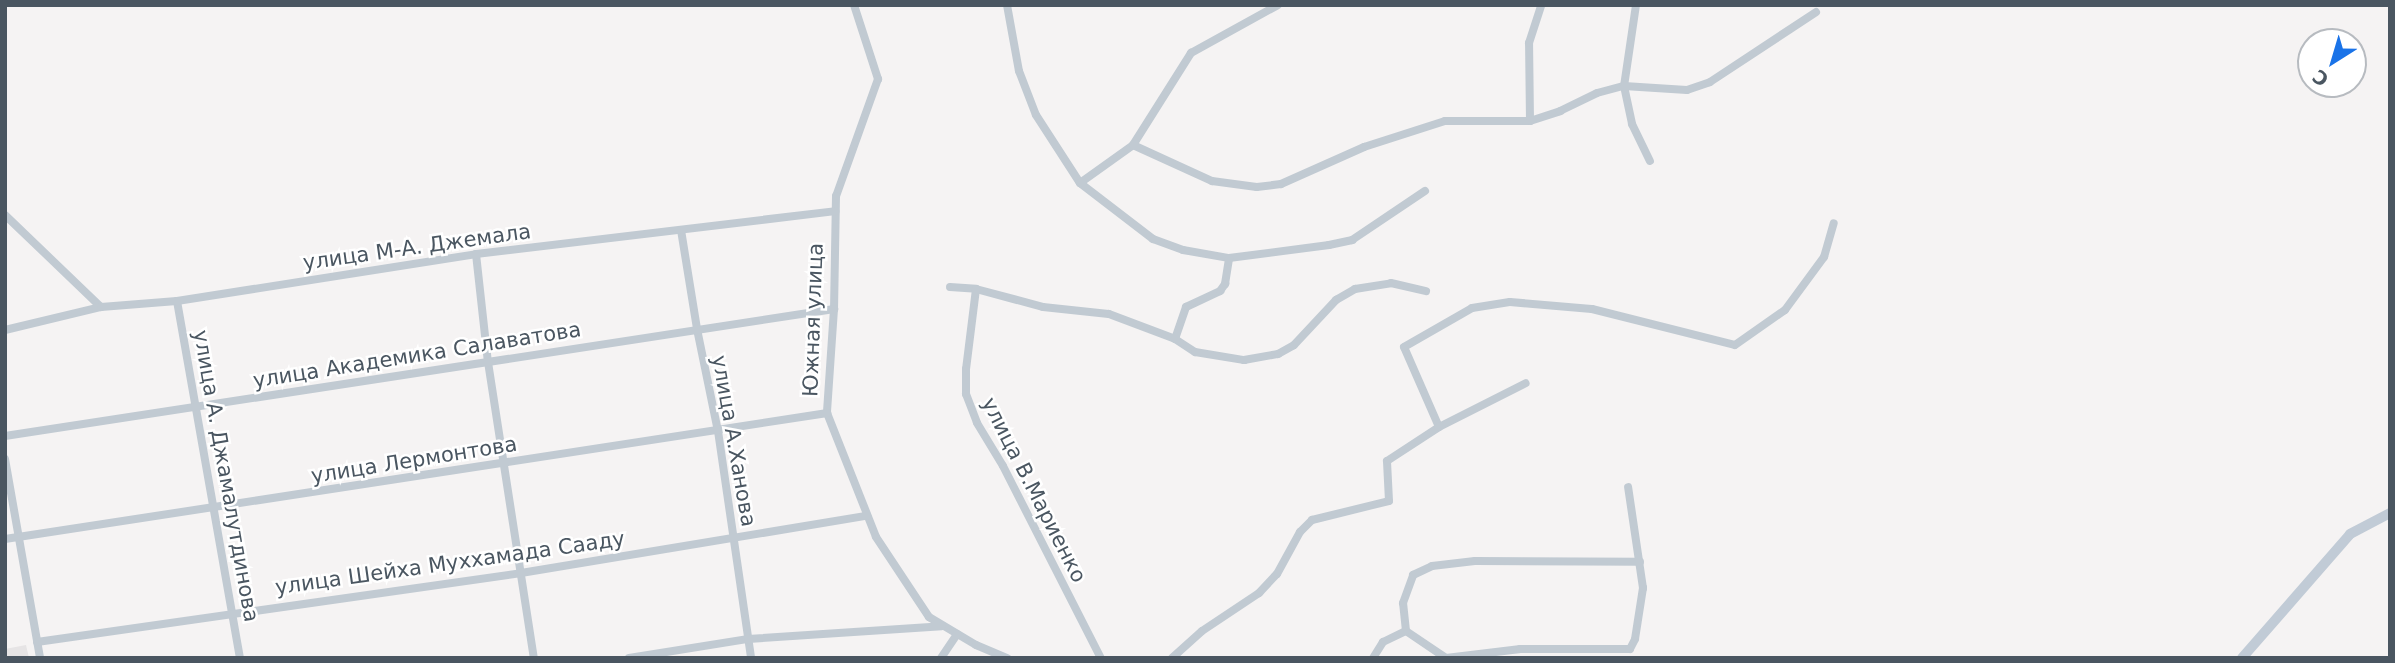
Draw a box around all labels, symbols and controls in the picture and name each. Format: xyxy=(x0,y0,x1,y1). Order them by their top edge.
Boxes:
north arrow xyxy=(2297,28,2367,98)
text: С xyxy=(2308,65,2333,91)
street label: улица М-А. Джемала xyxy=(301,219,533,275)
street label: Южная улица xyxy=(798,243,828,397)
street label: улица Академика Салаватова xyxy=(251,317,583,393)
street label: улица А. Джамалутдинова xyxy=(188,328,264,624)
street label: улица А.Ханова xyxy=(707,353,761,529)
street label: улица В.Мариенко xyxy=(976,393,1092,587)
street label: улица Лермонтова xyxy=(309,431,519,489)
street label: улица Шейха Муххамада Сааду xyxy=(274,526,626,600)

